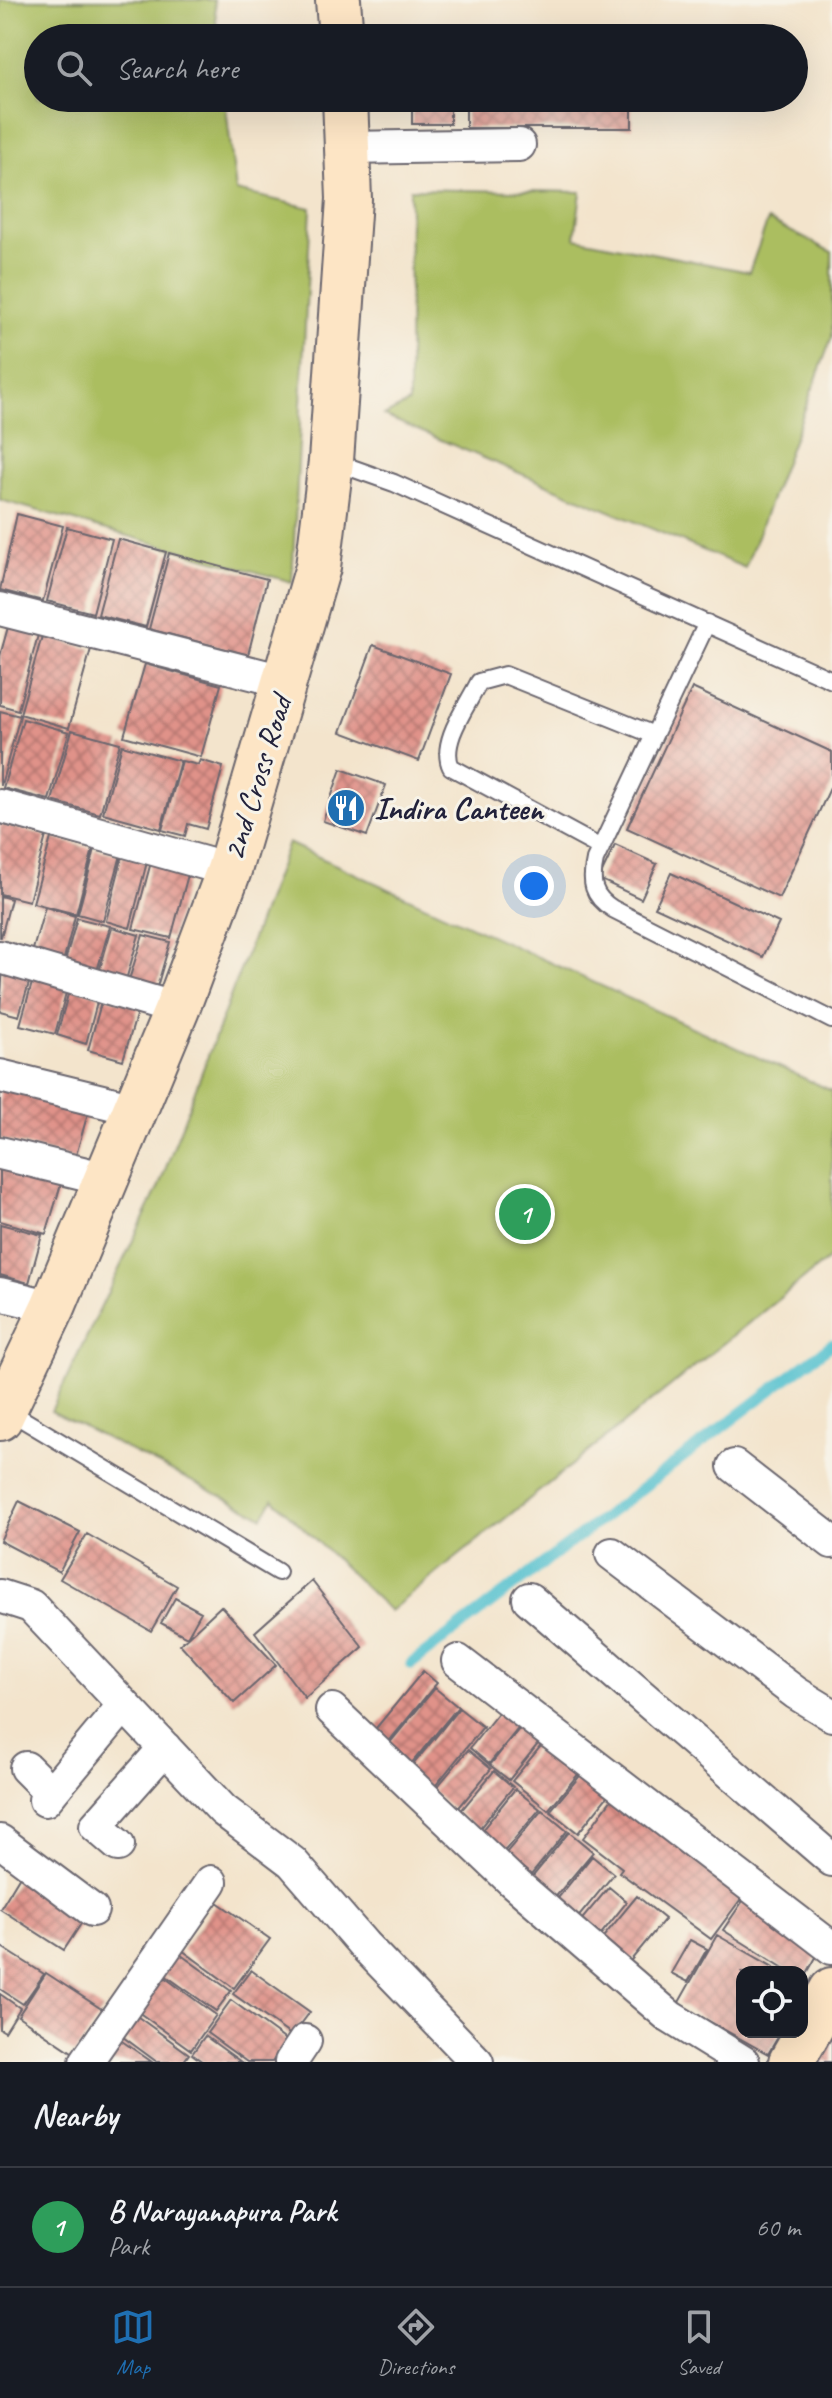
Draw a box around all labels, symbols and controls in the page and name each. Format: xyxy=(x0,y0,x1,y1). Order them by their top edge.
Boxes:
search box xyxy=(24,24,808,112)
icon: search xyxy=(52,46,96,90)
text: Search here xyxy=(116,49,238,87)
street label: 2nd Cross Road xyxy=(213,687,303,865)
restaurant icon: Indira Canteen xyxy=(325,787,367,829)
place label: Indira Canteen xyxy=(374,788,545,829)
your location xyxy=(514,866,554,906)
pin: 1 xyxy=(499,1184,551,1244)
map controls xyxy=(736,1966,808,2038)
button: locate xyxy=(736,1966,808,2038)
text: Nearby xyxy=(32,2093,118,2136)
text: B Narayanapura Park xyxy=(108,2192,336,2230)
text: 1 xyxy=(52,2211,64,2244)
text: 60 m xyxy=(756,2211,800,2244)
text: Park xyxy=(108,2230,149,2263)
tab: Map xyxy=(111,2305,155,2381)
tab: Directions xyxy=(378,2305,454,2381)
tab: Saved xyxy=(677,2305,721,2381)

